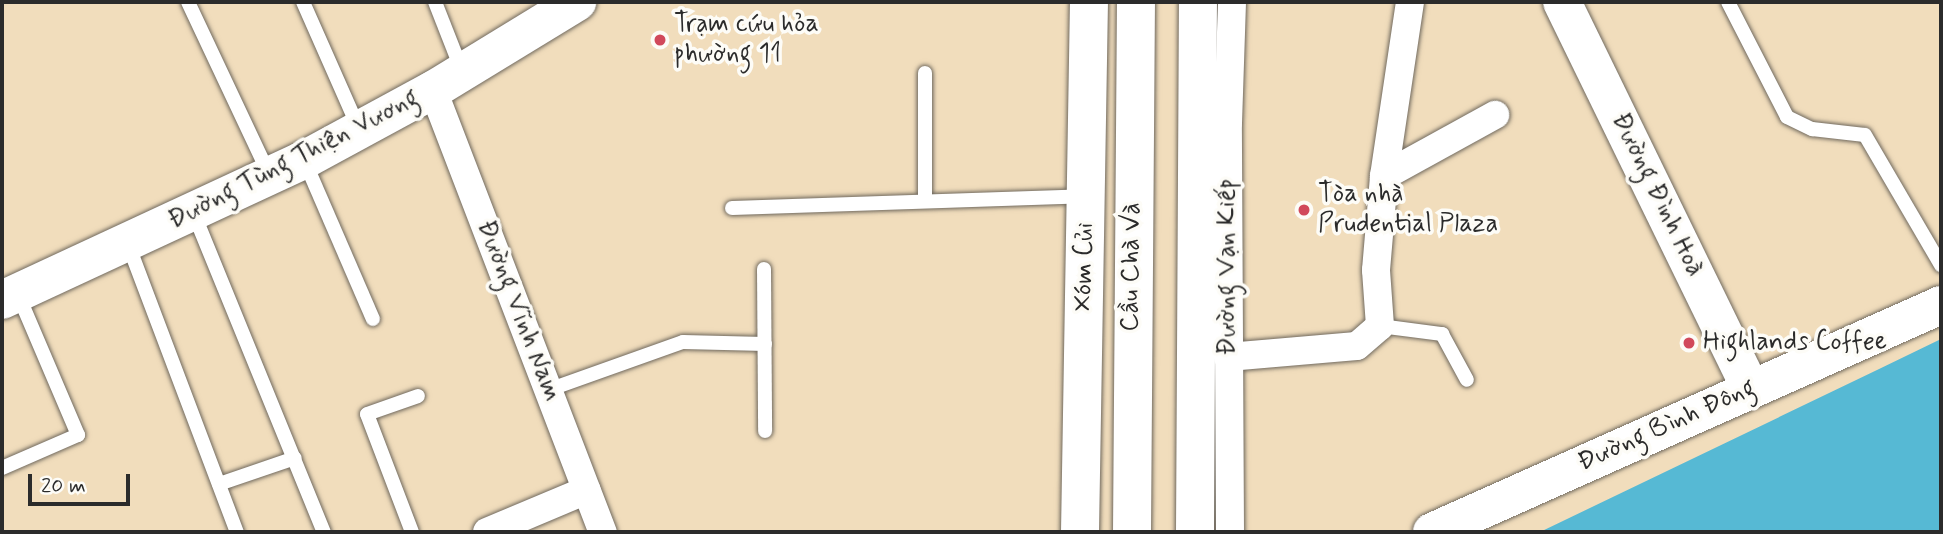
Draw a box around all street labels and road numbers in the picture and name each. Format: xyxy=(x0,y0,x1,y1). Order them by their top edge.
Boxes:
street label: Đường Tùng Thiện Vương xyxy=(165,84,423,236)
street label: Đường Đình Hoà xyxy=(1604,108,1710,282)
street label: Đường Vạn Kiếp xyxy=(1212,180,1244,354)
street label: Cầu Chà Và xyxy=(1115,202,1149,332)
street label: Đường Vĩnh Nam xyxy=(469,215,567,407)
street label: Xóm Củi xyxy=(1069,221,1101,313)
street label: Đường Bình Đông xyxy=(1573,373,1761,479)

